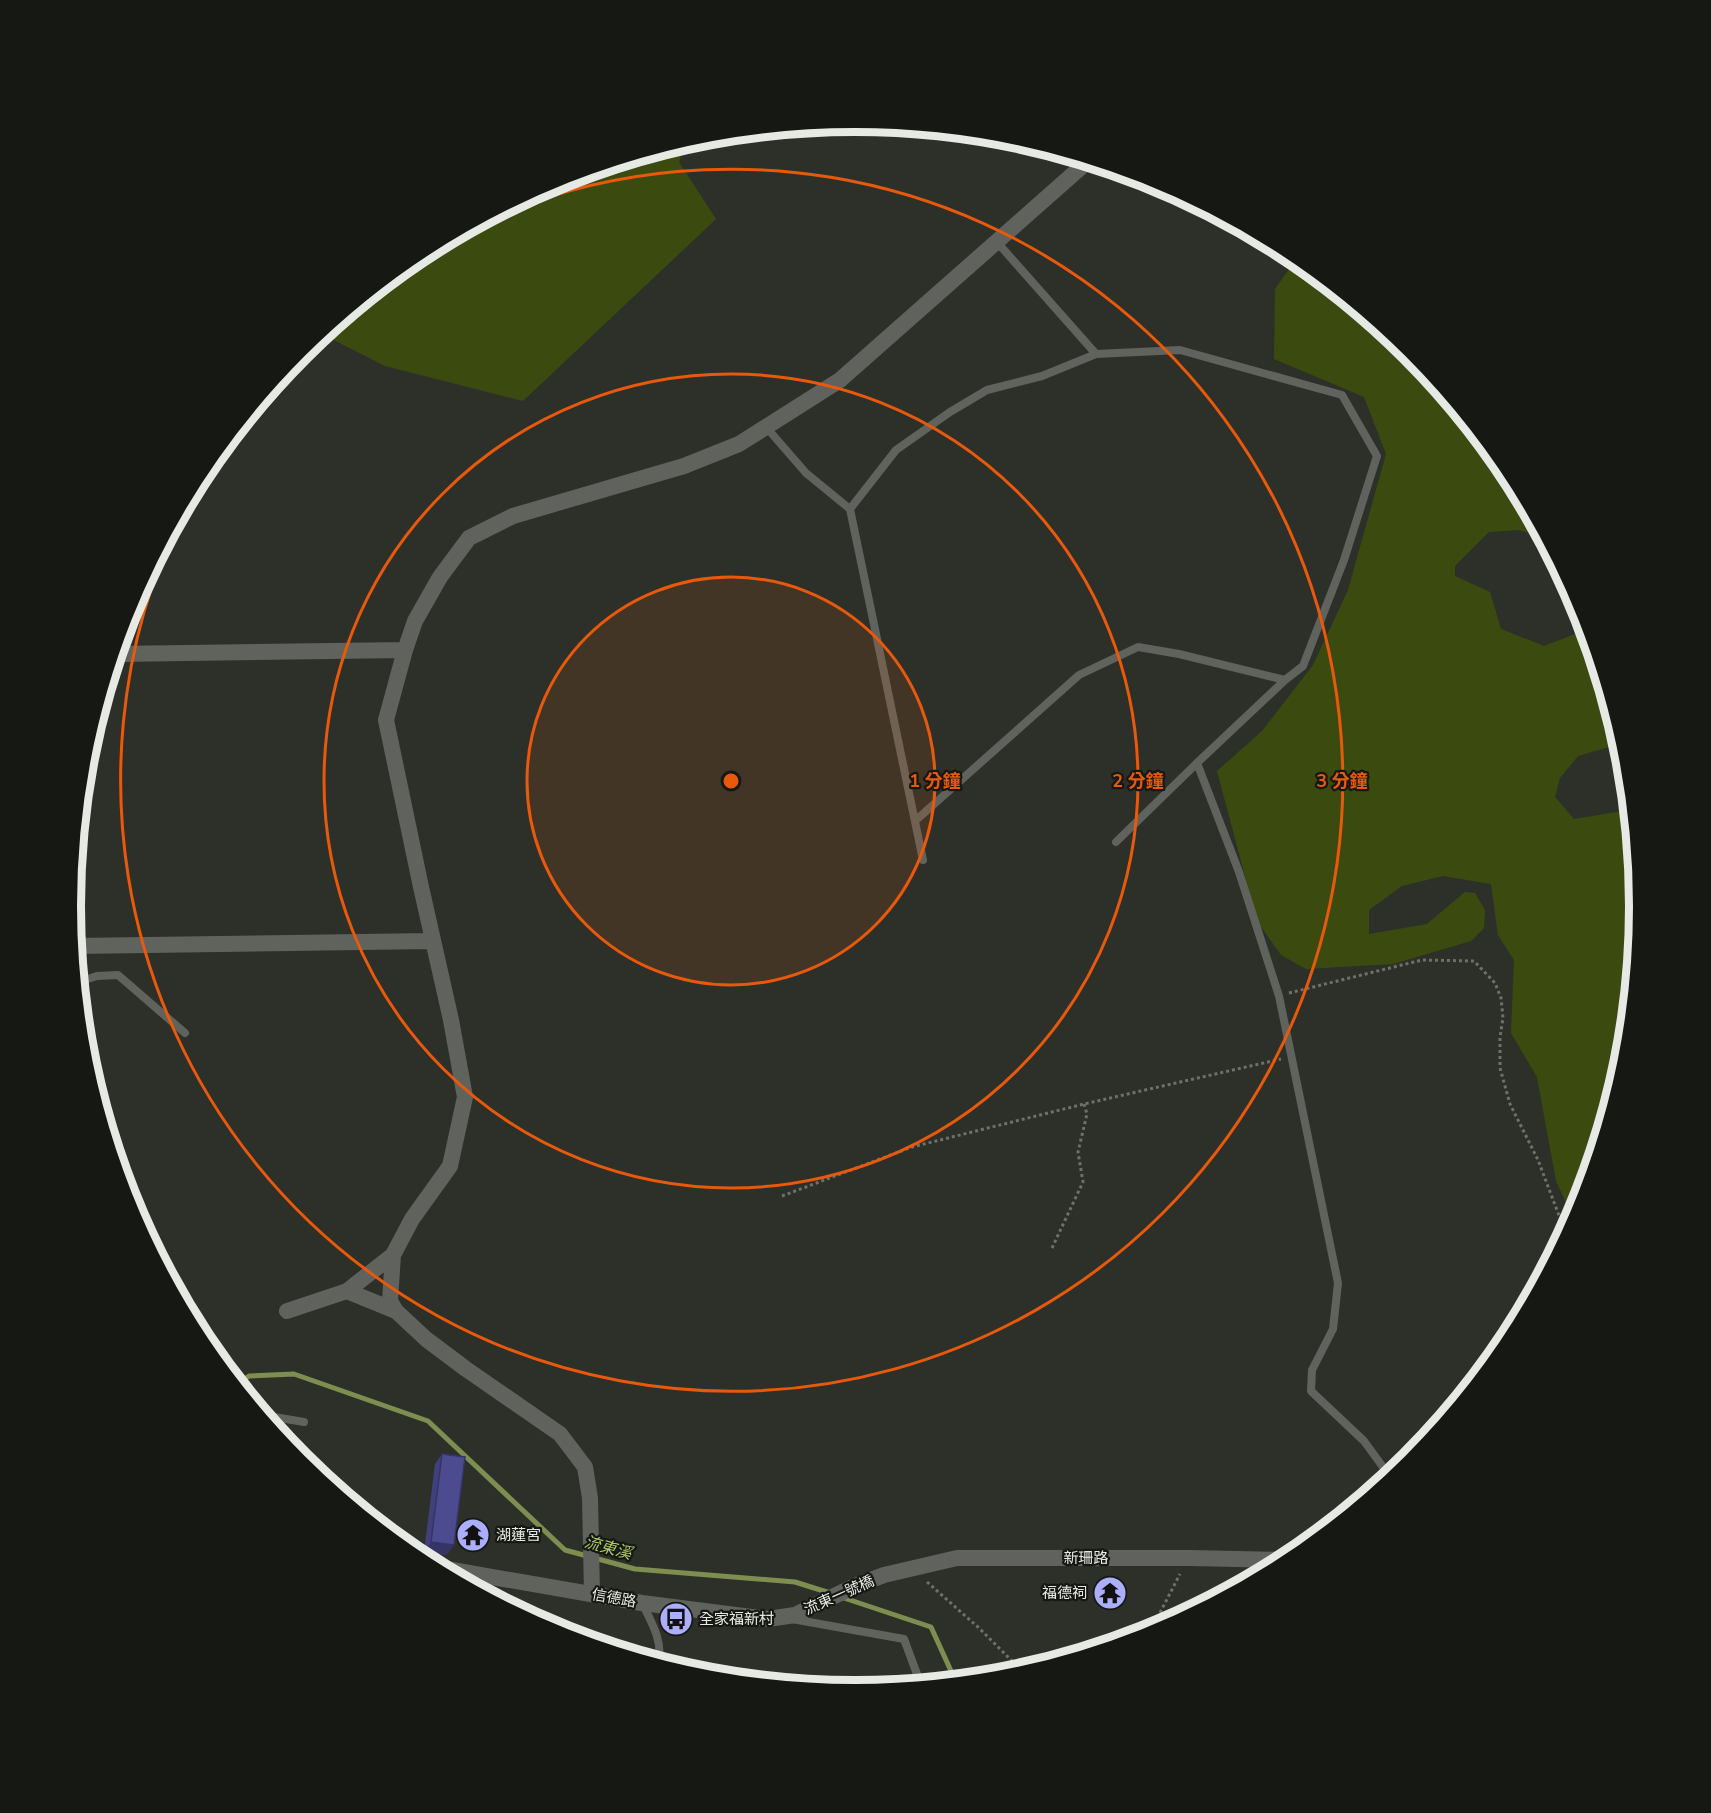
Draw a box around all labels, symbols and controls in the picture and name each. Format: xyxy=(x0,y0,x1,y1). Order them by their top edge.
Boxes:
text: 1 分鐘 xyxy=(909,769,961,793)
text: 2 分鐘 xyxy=(1112,769,1164,793)
text: 3 分鐘 xyxy=(1316,769,1368,793)
centre of rings xyxy=(721,771,741,791)
temple icon: 湖蓮宮 xyxy=(455,1517,491,1553)
place label: 湖蓮宮 xyxy=(496,1525,541,1545)
water label: 流東溪 xyxy=(582,1531,636,1565)
street label: 新珊路 xyxy=(1063,1548,1109,1568)
street label: 流東一號橋 xyxy=(801,1571,877,1619)
temple icon: 福德祠 xyxy=(1092,1575,1128,1611)
place label: 福德祠 xyxy=(1042,1583,1087,1603)
street label: 信德路 xyxy=(590,1584,638,1612)
bus stop icon: 全家福新村 xyxy=(658,1601,694,1637)
place label: 全家福新村 xyxy=(699,1609,774,1629)

